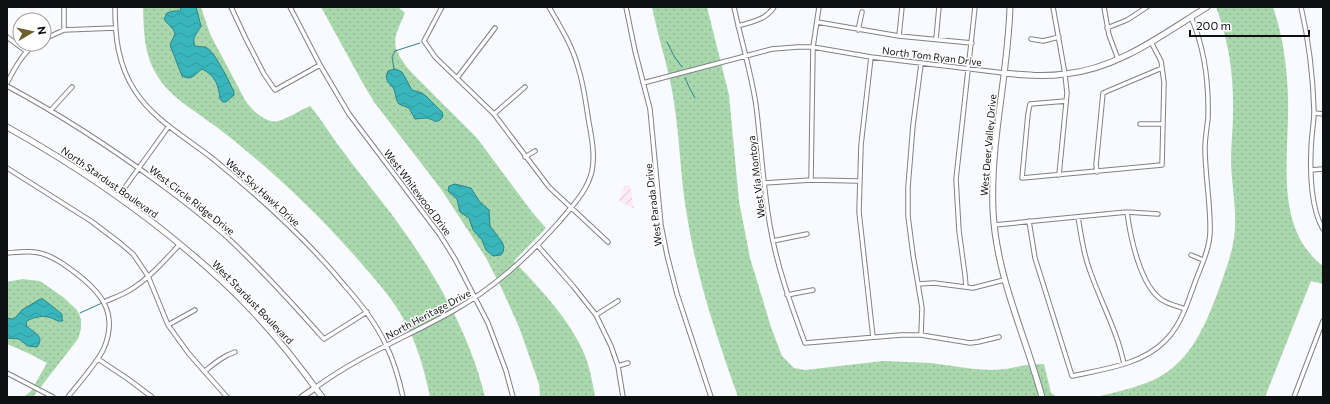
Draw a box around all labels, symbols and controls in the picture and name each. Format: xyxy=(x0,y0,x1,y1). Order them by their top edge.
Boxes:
north arrow xyxy=(12,12,52,52)
scale bar xyxy=(1190,12,1309,38)
text: 200 m xyxy=(1196,18,1231,32)
text: N xyxy=(35,25,49,35)
street label: North Tom Ryan Drive xyxy=(882,44,982,68)
street label: West Deer Valley Drive xyxy=(978,94,998,196)
street label: West Via Montoya xyxy=(745,135,767,219)
street label: North Stardust Boulevard xyxy=(59,144,161,220)
street label: West Whitewood Drive xyxy=(382,147,454,237)
street label: West Sky Hawk Drive xyxy=(223,155,303,229)
street label: West Circle Ridge Drive xyxy=(147,163,237,237)
street label: West Parada Drive xyxy=(642,163,664,247)
street label: West Stardust Boulevard xyxy=(210,258,296,346)
street label: North Heritage Drive xyxy=(383,286,473,342)

